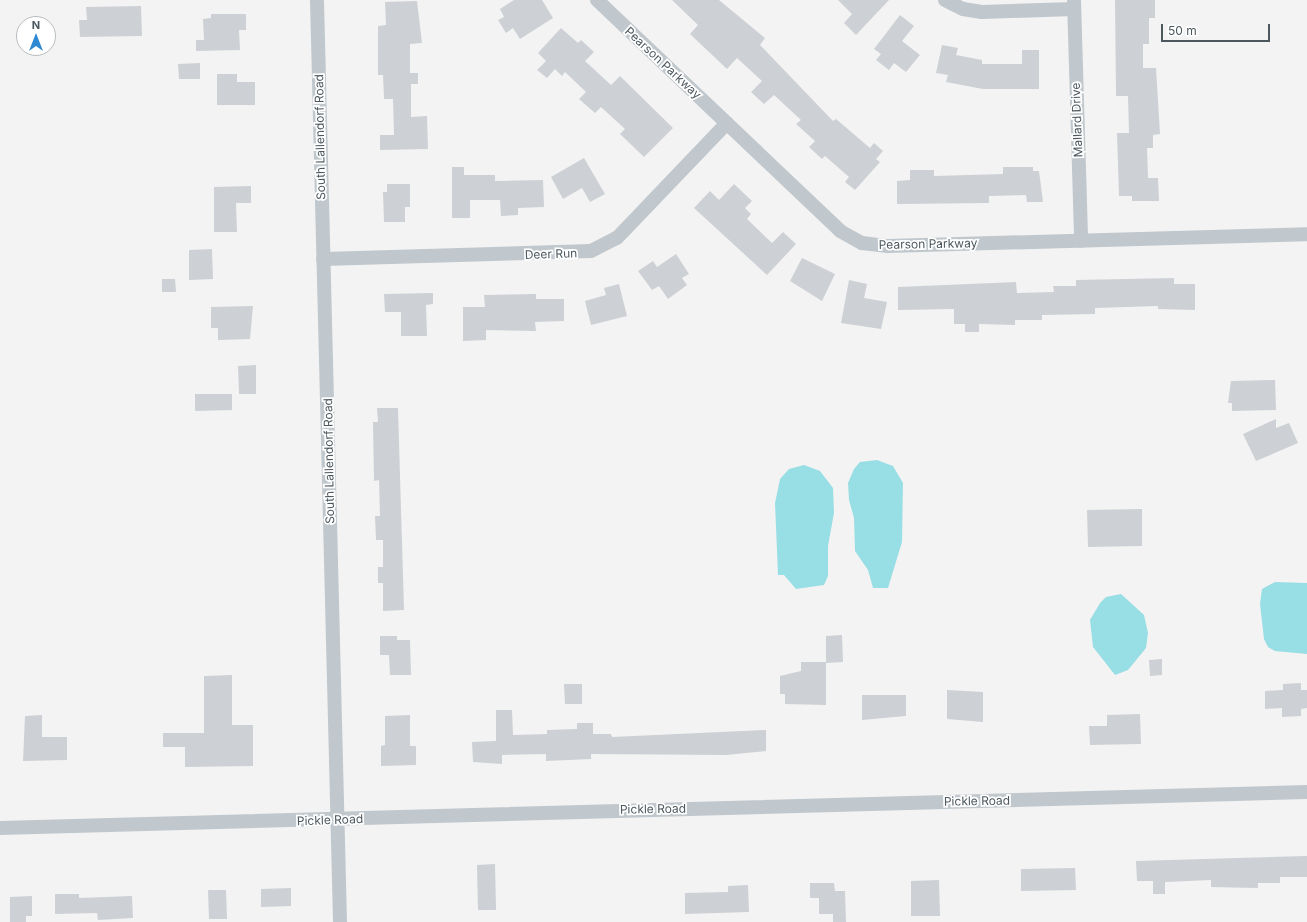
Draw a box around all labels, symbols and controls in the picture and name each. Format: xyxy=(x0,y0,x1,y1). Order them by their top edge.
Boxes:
north arrow xyxy=(16,16,56,56)
scale bar xyxy=(1163,16,1272,42)
text: N xyxy=(32,18,40,32)
text: 50 m xyxy=(1168,23,1197,38)
street label: Pearson Parkway xyxy=(622,24,704,102)
street label: South Lallendorf Road xyxy=(312,74,328,200)
street label: Mallard Drive xyxy=(1068,82,1086,158)
street label: Pearson Parkway xyxy=(878,236,978,252)
street label: Deer Run xyxy=(525,246,577,262)
street label: South Lallendorf Road xyxy=(321,398,337,524)
street label: Pickle Road xyxy=(944,793,1010,809)
street label: Pickle Road xyxy=(620,801,686,817)
street label: Pickle Road xyxy=(297,812,363,828)

